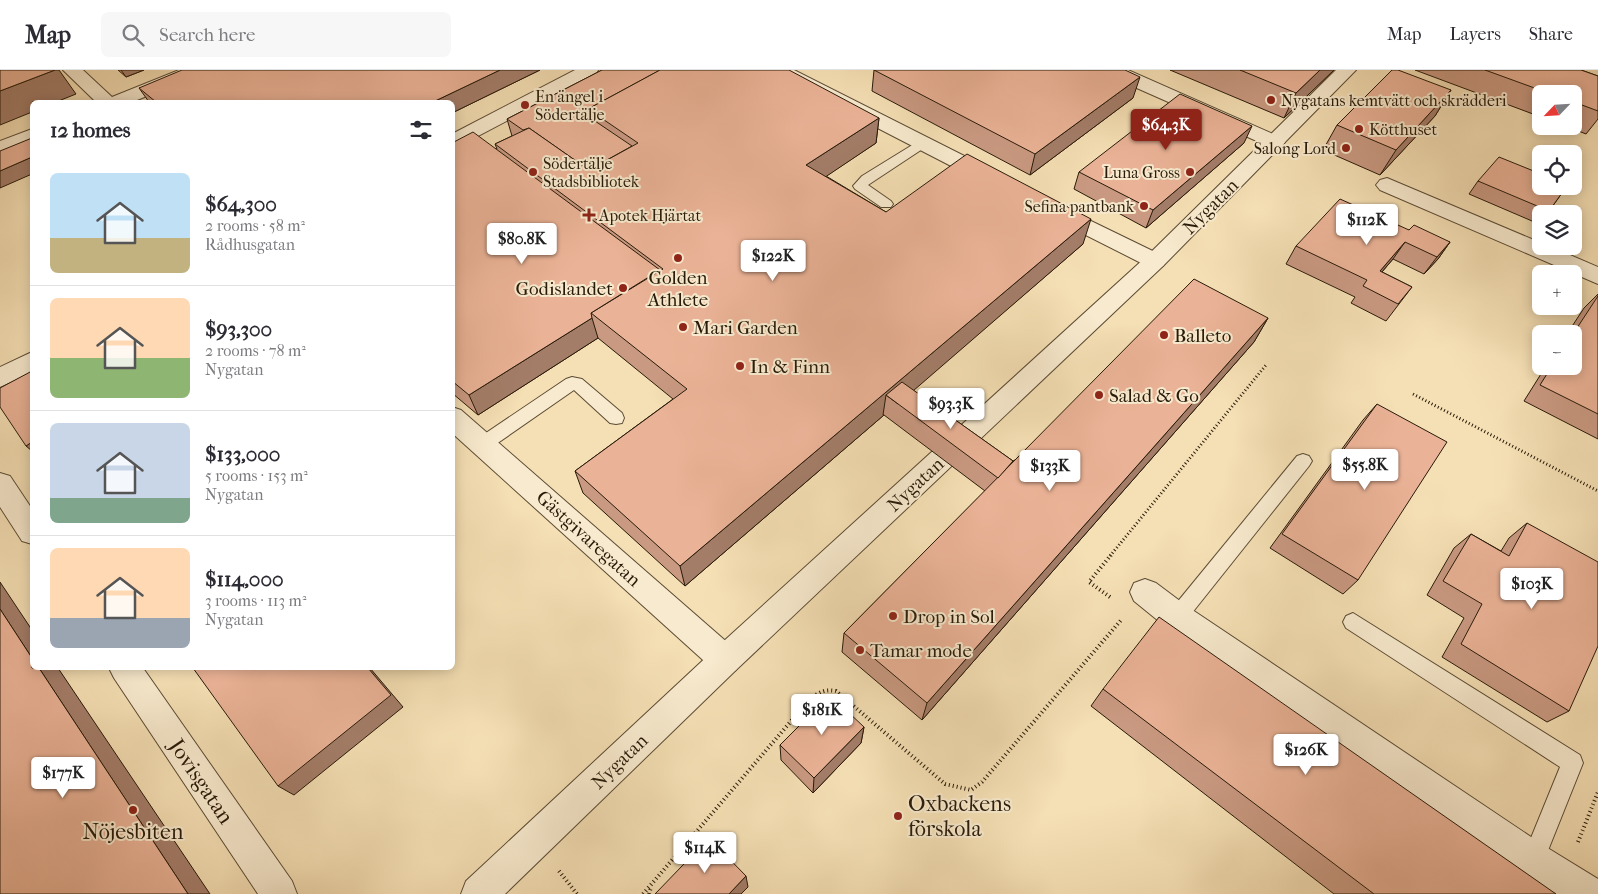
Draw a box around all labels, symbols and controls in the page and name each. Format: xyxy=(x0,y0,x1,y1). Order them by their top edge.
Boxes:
search box xyxy=(101,12,451,57)
text: Map xyxy=(25,21,71,49)
icon: search xyxy=(119,21,147,49)
text: Search here xyxy=(159,24,255,46)
text: Map xyxy=(1387,24,1421,45)
text: Layers xyxy=(1449,24,1501,45)
text: Share xyxy=(1529,24,1573,45)
north arrow xyxy=(1532,85,1582,135)
map controls xyxy=(1532,85,1582,375)
place label: En ängel i Södertälje xyxy=(535,87,604,124)
place label: Nygatans kemtvätt och skrädderi xyxy=(1281,91,1507,110)
marker: Nygatans kemtvätt och skrädderi xyxy=(1265,94,1277,106)
marker: En ängel i Södertälje xyxy=(519,99,531,111)
pin: $64.3K xyxy=(1125,108,1207,151)
text: $64.3K xyxy=(1142,115,1190,134)
icon: filters xyxy=(407,116,435,144)
text: 12 homes xyxy=(50,118,131,142)
place label: Kötthuset xyxy=(1369,120,1437,139)
marker: Kötthuset xyxy=(1353,123,1365,135)
place label: Salong Lord xyxy=(1254,139,1336,158)
marker: Salong Lord xyxy=(1340,142,1352,154)
button: locate xyxy=(1532,145,1582,195)
place label: Södertälje Stadsbibliotek xyxy=(543,154,640,191)
place label: Luna Gross xyxy=(1103,163,1180,182)
marker: Södertälje Stadsbibliotek xyxy=(527,166,539,178)
marker: Luna Gross xyxy=(1184,166,1196,178)
street label: Nygatan xyxy=(1178,174,1243,239)
text: $64,300 xyxy=(205,192,277,216)
icon: home xyxy=(90,193,150,253)
place label: Sefina pantbank xyxy=(1025,197,1135,216)
marker: Sefina pantbank xyxy=(1138,200,1150,212)
pin: $112K xyxy=(1332,204,1402,246)
button: layers xyxy=(1532,205,1582,255)
place label: Apotek Hjärtat xyxy=(598,206,701,225)
marker: Apotek Hjärtat xyxy=(583,209,595,221)
text: $112K xyxy=(1347,210,1387,229)
text: 2 rooms · 58 m² xyxy=(205,216,305,235)
pin: $80.8K xyxy=(481,222,563,265)
text: $80.8K xyxy=(498,229,546,248)
text: Rådhusgatan xyxy=(205,235,295,254)
pin: $122K xyxy=(738,240,808,282)
text: $122K xyxy=(752,246,794,265)
marker: Golden Athlete xyxy=(672,252,684,264)
button: + xyxy=(1532,265,1582,315)
place label: Golden Athlete xyxy=(647,267,708,311)
place label: Godislandet xyxy=(515,278,613,300)
marker: Godislandet xyxy=(617,282,629,294)
text: $93,300 xyxy=(205,317,272,341)
place label: Mari Garden xyxy=(693,317,798,339)
icon: home xyxy=(90,318,150,378)
marker: Mari Garden xyxy=(677,321,689,333)
place label: Balleto xyxy=(1174,325,1232,347)
button: − xyxy=(1532,325,1582,375)
marker: Balleto xyxy=(1158,329,1170,341)
text: 2 rooms · 78 m² xyxy=(205,341,306,360)
place label: In & Finn xyxy=(750,356,830,378)
text: Nygatan xyxy=(205,360,263,379)
marker: In & Finn xyxy=(734,360,746,372)
place label: Salad & Go xyxy=(1109,385,1199,407)
pin: $93.3K xyxy=(910,388,992,430)
marker: Salad & Go xyxy=(1093,389,1105,401)
text: $93.3K xyxy=(928,394,974,413)
text: $133,000 xyxy=(205,442,280,466)
icon: home xyxy=(90,443,150,503)
pin: $55.8K xyxy=(1324,448,1406,491)
pin: $133K xyxy=(1015,450,1085,492)
street label: Nygatan xyxy=(883,453,949,516)
text: $55.8K xyxy=(1342,455,1388,474)
text: $133K xyxy=(1030,456,1070,475)
text: 5 rooms · 153 m² xyxy=(205,466,308,485)
text: Nygatan xyxy=(205,485,263,504)
street label: Gästgivaregatan xyxy=(532,486,645,591)
text: $114,000 xyxy=(205,567,284,591)
icon: home xyxy=(90,568,150,628)
pin: $103K xyxy=(1497,568,1567,610)
text: $103K xyxy=(1511,574,1553,593)
text: 3 rooms · 113 m² xyxy=(205,591,306,610)
place label: Drop in Sol xyxy=(903,606,995,628)
text: Nygatan xyxy=(205,610,263,629)
marker: Drop in Sol xyxy=(887,610,899,622)
place label: Tamar mode xyxy=(870,640,972,662)
marker: Tamar mode xyxy=(854,644,866,656)
pin: $181K xyxy=(787,694,857,736)
text: $181K xyxy=(802,700,842,719)
street label: Nygatan xyxy=(587,730,652,794)
street label: Jovisgatan xyxy=(162,732,239,829)
pin: $126K xyxy=(1271,734,1341,776)
text: $126K xyxy=(1284,740,1328,759)
pin: $177K xyxy=(28,756,98,799)
text: $177K xyxy=(42,763,84,782)
place label: Oxbackens förskola xyxy=(908,791,1011,842)
marker: Nöjesbiten xyxy=(127,804,139,816)
marker: Oxbackens förskola xyxy=(892,810,904,822)
place label: Nöjesbiten xyxy=(82,819,184,845)
pin: $114K xyxy=(670,832,740,874)
text: $114K xyxy=(684,838,726,857)

